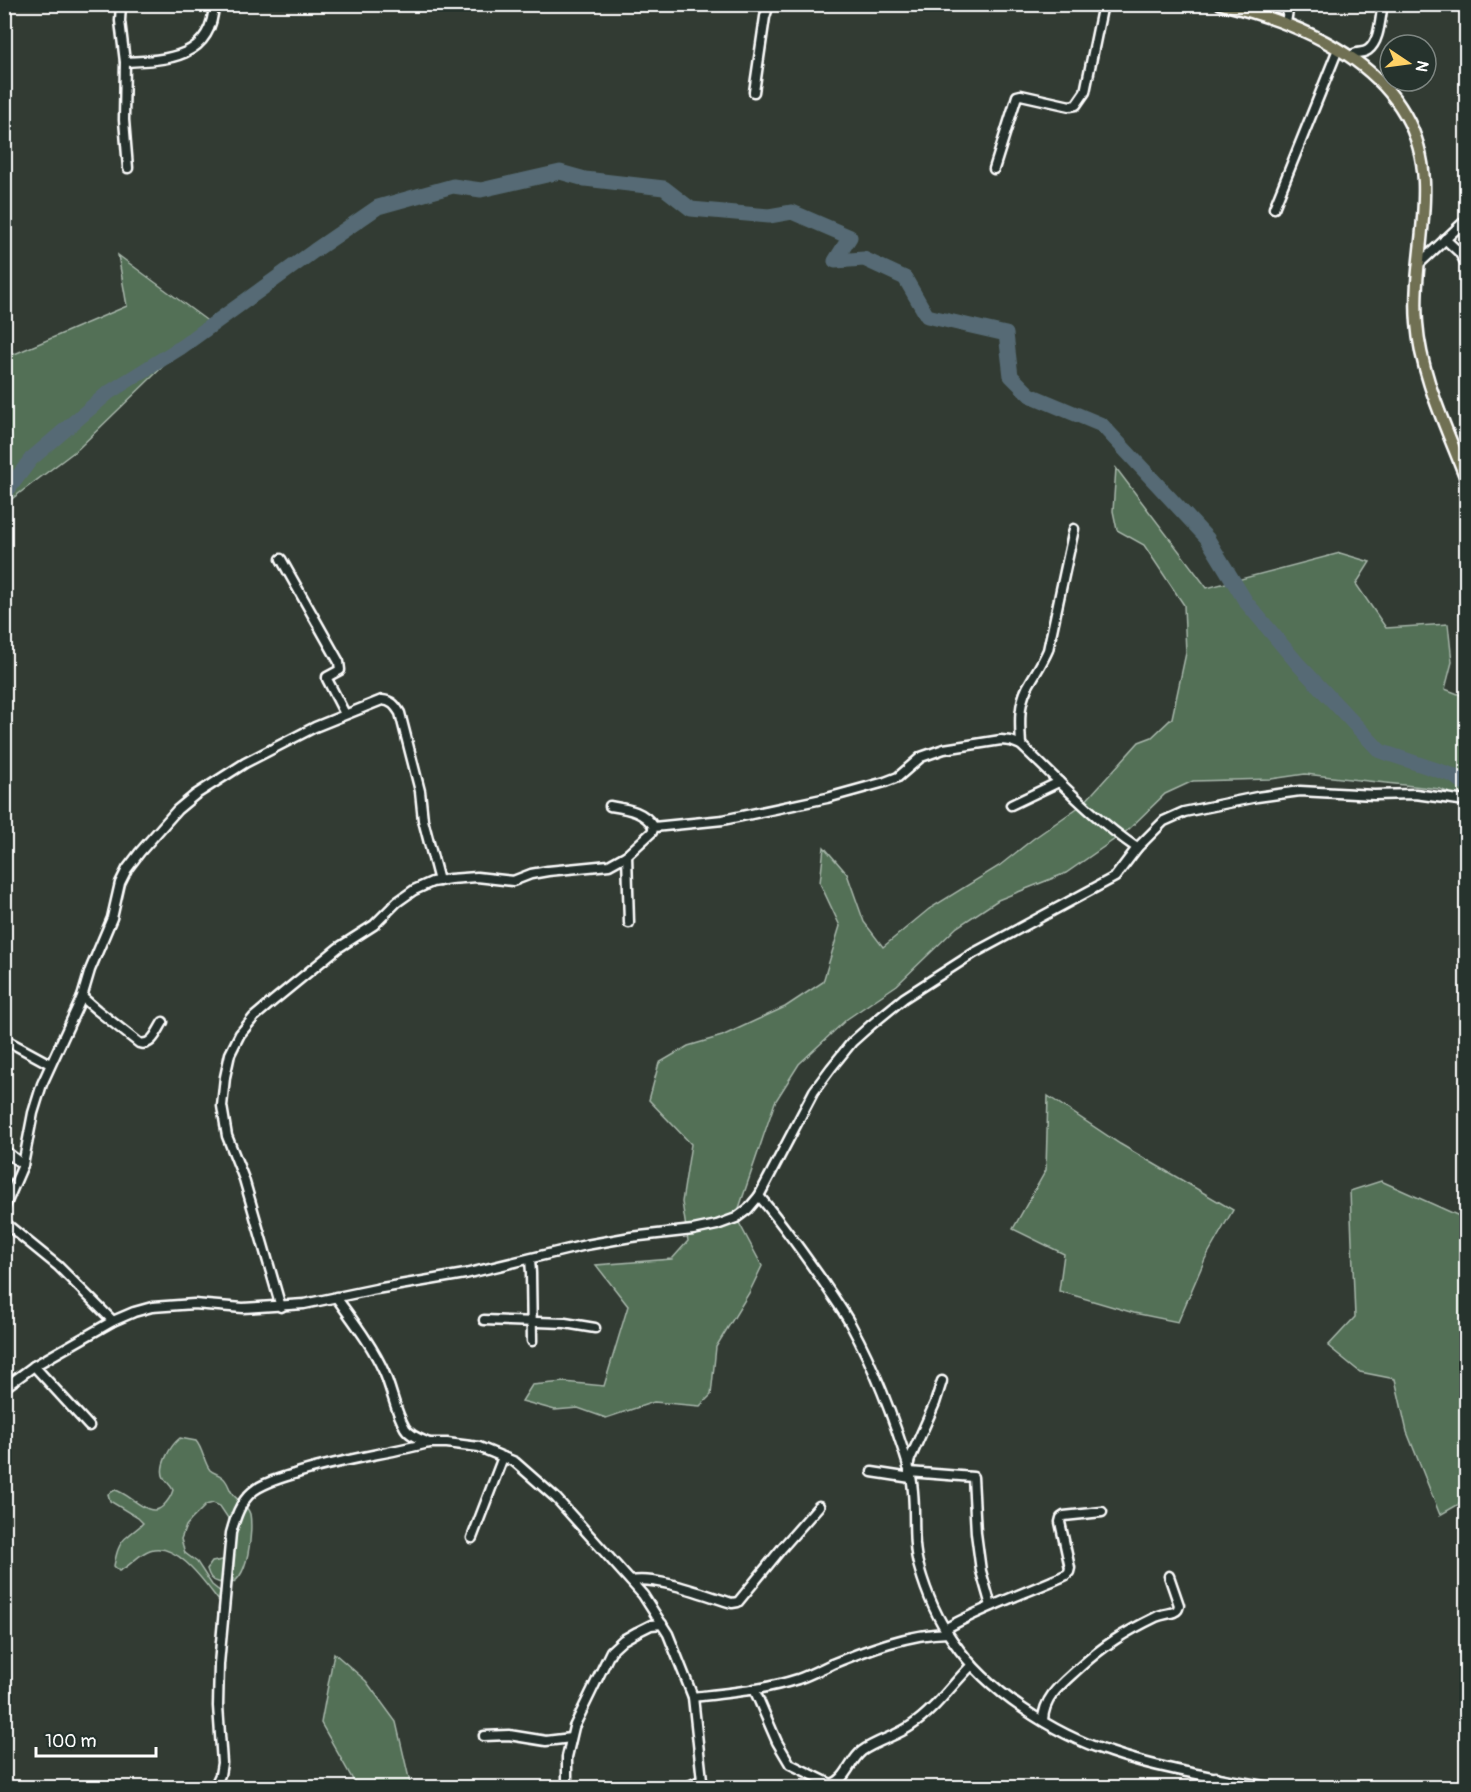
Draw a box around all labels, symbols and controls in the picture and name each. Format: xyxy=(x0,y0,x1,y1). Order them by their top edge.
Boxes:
north arrow xyxy=(1378,33,1438,93)
text: N xyxy=(1411,59,1433,74)
scale bar xyxy=(36,1720,156,1758)
text: 100 m xyxy=(45,1730,97,1753)

